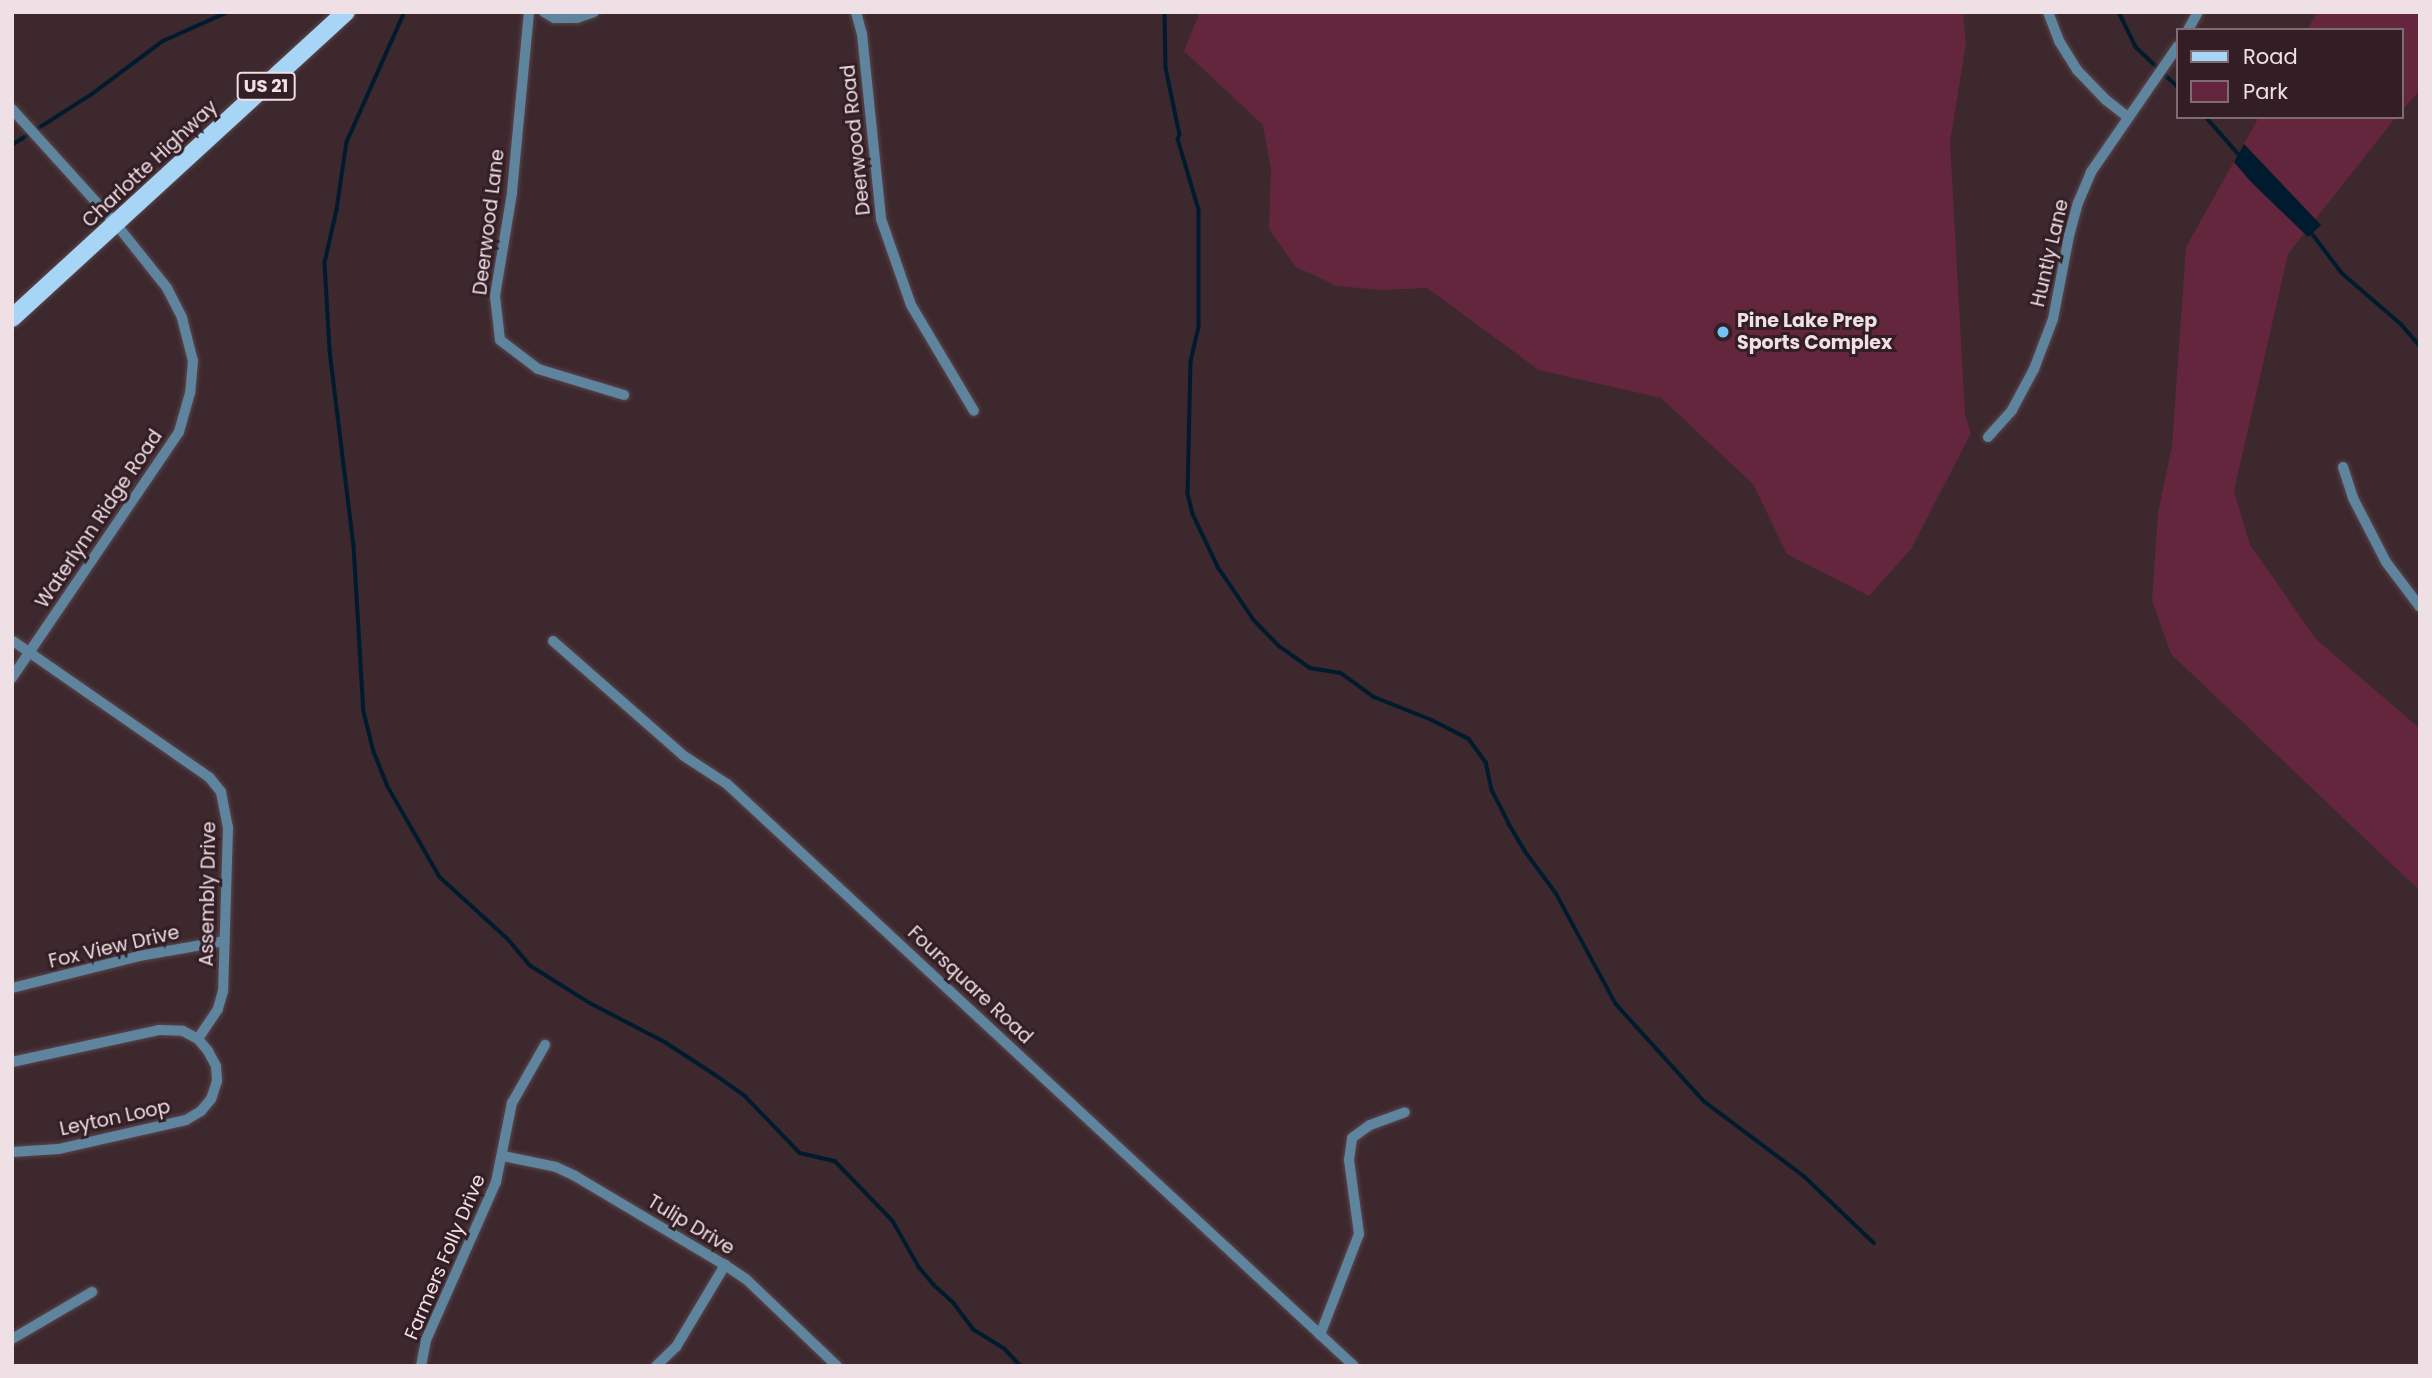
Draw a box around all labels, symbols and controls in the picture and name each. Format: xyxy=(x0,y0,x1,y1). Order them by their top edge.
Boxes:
legend xyxy=(2176,28,2404,119)
text: Road xyxy=(2243,42,2298,71)
street label: Deerwood Road xyxy=(837,64,875,216)
road number: US 21 xyxy=(236,72,296,100)
text: Park xyxy=(2243,77,2288,106)
street label: Charlotte Highway xyxy=(78,96,222,232)
street label: Deerwood Lane xyxy=(469,148,509,296)
street label: Huntly Lane xyxy=(2027,197,2073,309)
place label: Pine Lake Prep Sports Complex xyxy=(1737,310,1892,354)
marker: Pine Lake Prep Sports Complex xyxy=(1715,324,1731,340)
street label: Waterlynn Ridge Road xyxy=(31,426,167,612)
street label: Assembly Drive xyxy=(195,821,221,967)
street label: Fox View Drive xyxy=(46,921,182,973)
street label: Foursquare Road xyxy=(903,921,1037,1049)
street label: Leyton Loop xyxy=(58,1095,172,1141)
street label: Farmers Folly Drive xyxy=(400,1171,490,1343)
street label: Tulip Drive xyxy=(643,1190,739,1260)

